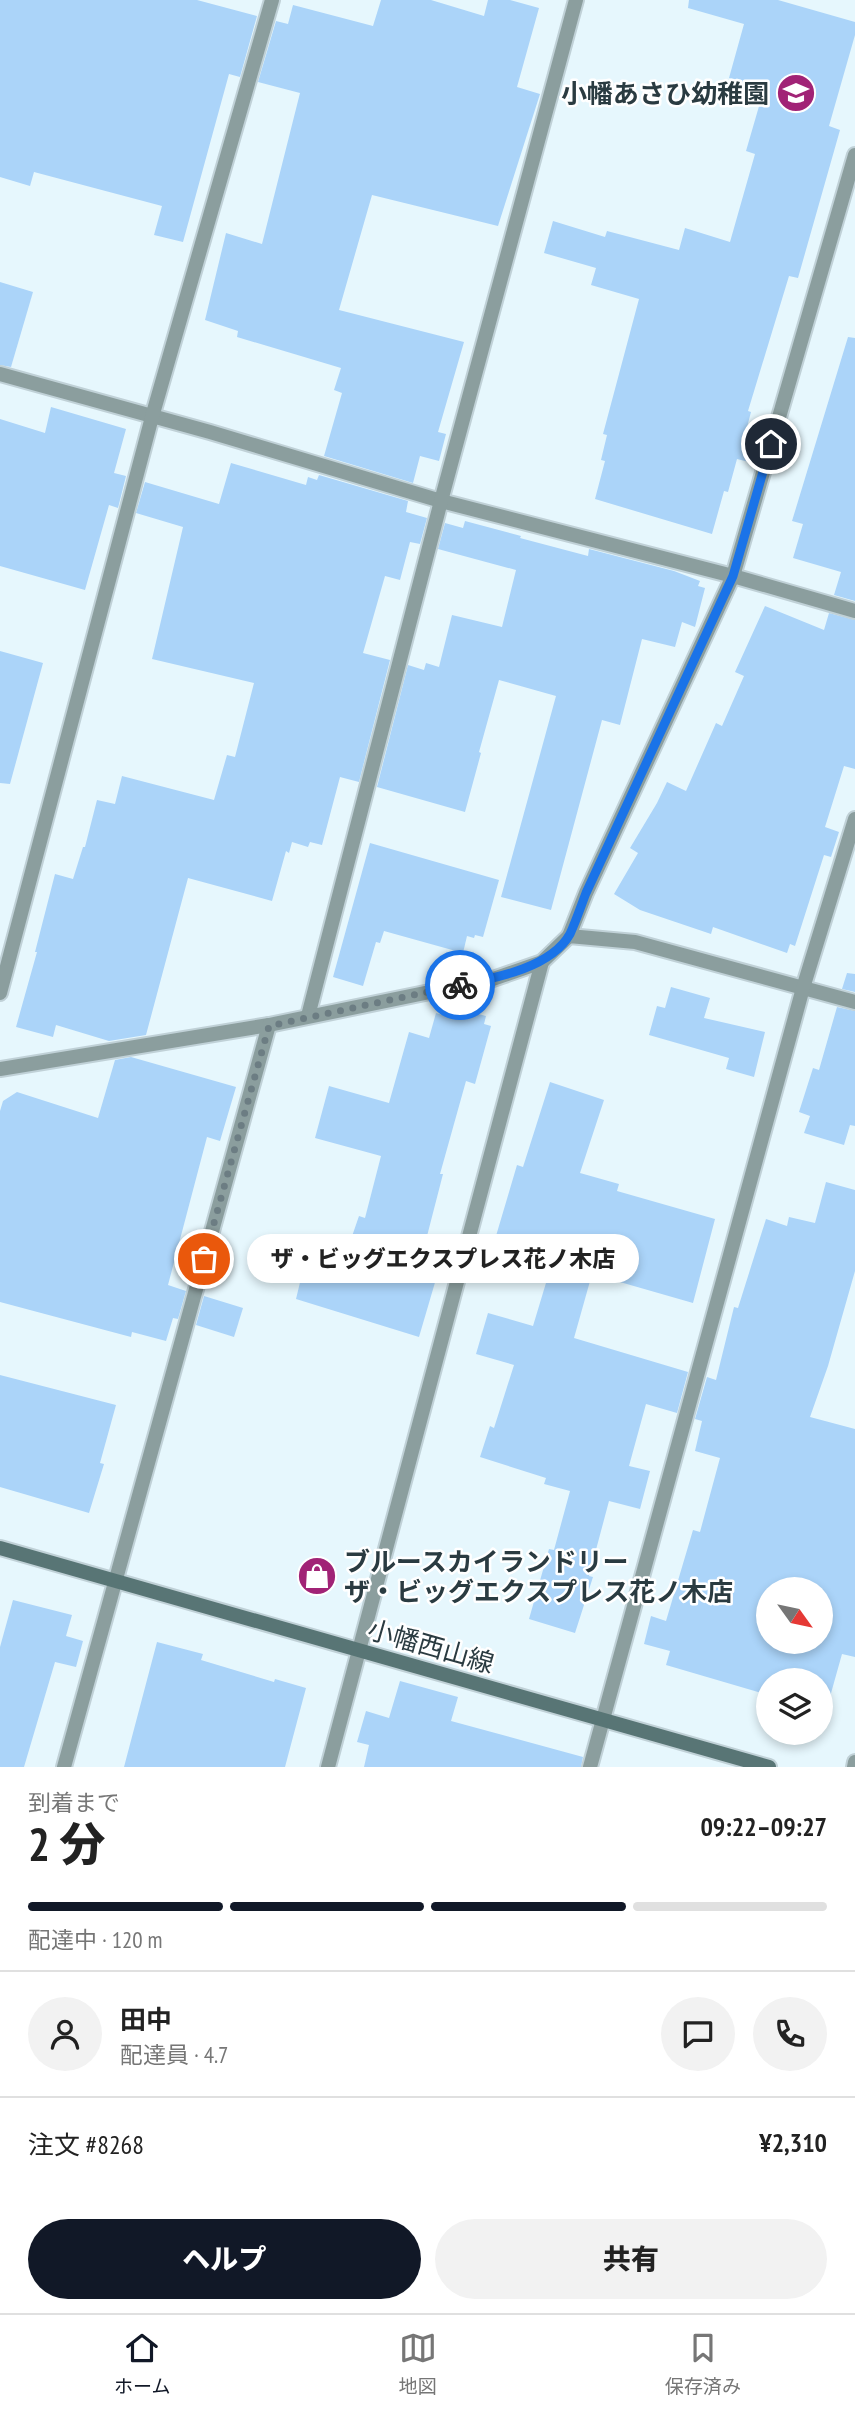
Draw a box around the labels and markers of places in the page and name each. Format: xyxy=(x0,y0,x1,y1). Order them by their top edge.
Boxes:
school or university icon: 小幡あさひ幼稚園 xyxy=(775,72,817,114)
place label: 小幡あさひ幼稚園 xyxy=(561,77,769,110)
pin xyxy=(741,414,801,474)
pin xyxy=(174,1229,234,1289)
callout: ザ・ビッグエクスプレス花ノ木店 xyxy=(246,1234,638,1284)
place label: ブルースカイランドリー ザ・ビッグエクスプレス花ノ木店 xyxy=(344,1545,733,1608)
shop icon: ブルースカイランドリー ザ・ビッグエクスプレス花ノ木店 xyxy=(296,1555,338,1597)

